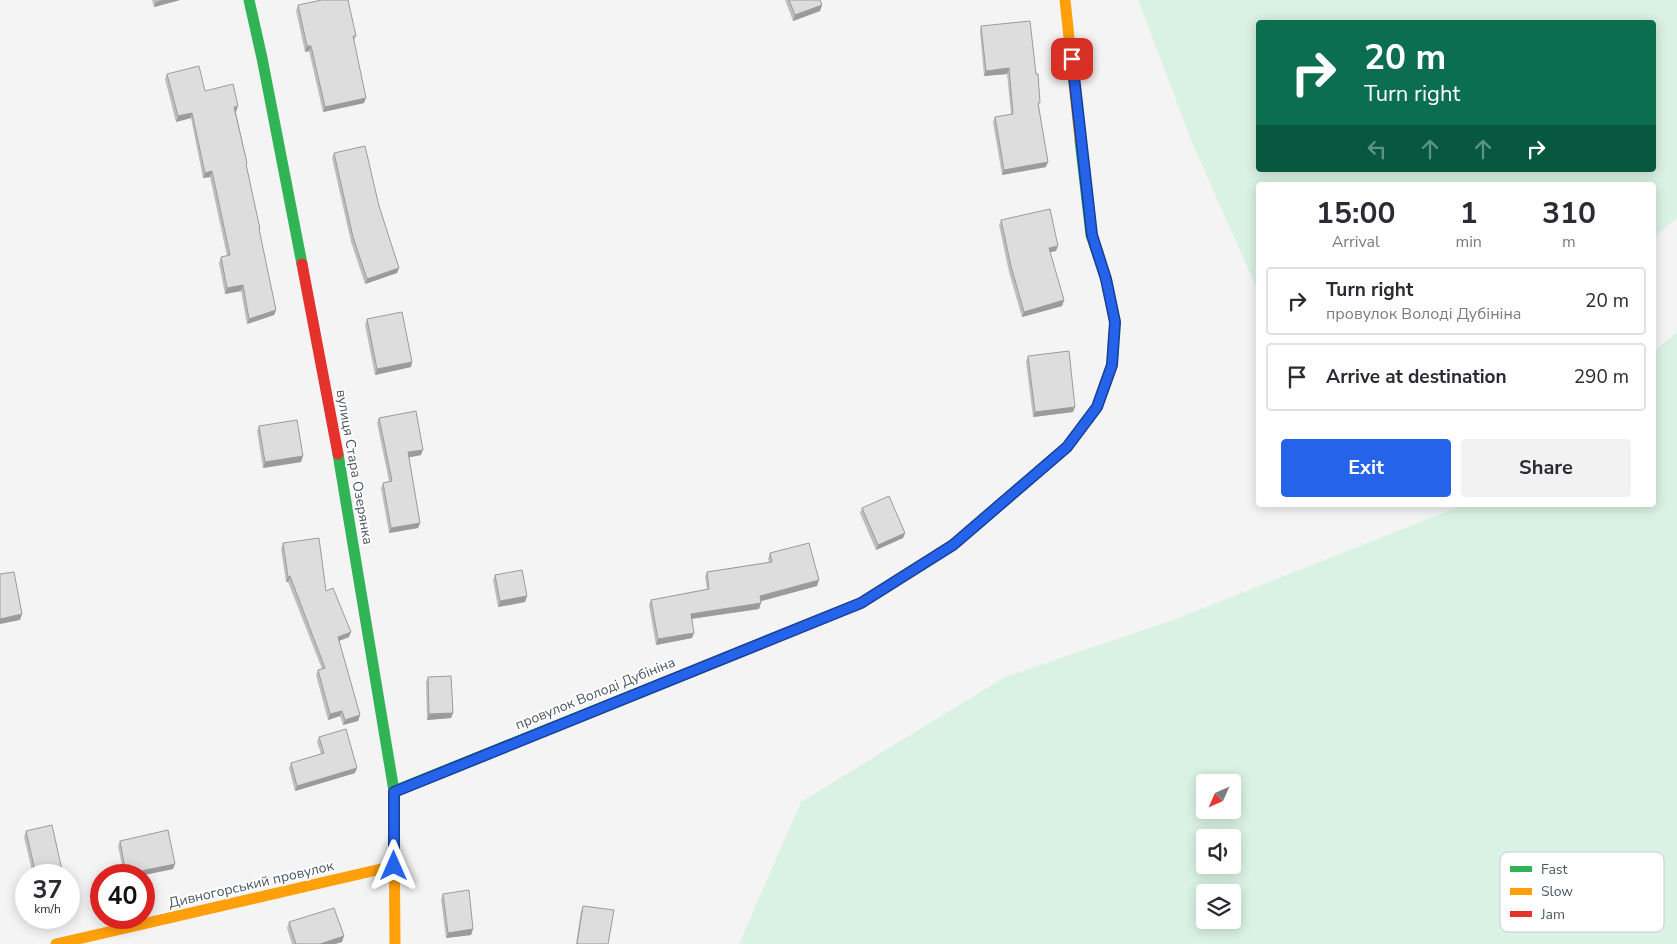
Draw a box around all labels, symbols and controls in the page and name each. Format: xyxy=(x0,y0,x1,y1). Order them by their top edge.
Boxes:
text: 20 m xyxy=(1364,34,1446,81)
pin xyxy=(1051,38,1093,80)
icon: right xyxy=(1281,40,1346,105)
icon: arrive xyxy=(1058,45,1086,73)
text: Turn right xyxy=(1364,79,1460,109)
icon: left xyxy=(1363,135,1391,163)
icon: ahead xyxy=(1416,135,1444,163)
icon: ahead xyxy=(1469,135,1497,163)
icon: right xyxy=(1522,135,1550,163)
text: 15:00 xyxy=(1316,193,1395,234)
text: 1 xyxy=(1460,193,1478,234)
text: 310 xyxy=(1542,193,1596,234)
text: Arrival xyxy=(1332,231,1380,253)
text: min xyxy=(1455,231,1482,253)
text: m xyxy=(1562,231,1576,253)
text: Turn right xyxy=(1326,277,1413,303)
icon: right xyxy=(1283,287,1311,315)
text: 20 m xyxy=(1585,288,1629,314)
text: провулок Володі Дубініна xyxy=(1326,303,1521,325)
icon: arrive xyxy=(1283,363,1311,391)
text: Arrive at destination xyxy=(1326,364,1507,390)
text: 290 m xyxy=(1574,364,1629,390)
street label: вулиця Стара Озерянка xyxy=(332,388,378,546)
button: Exit xyxy=(1281,439,1451,497)
button: Share xyxy=(1461,439,1631,497)
street label: провулок Володі Дубініна xyxy=(512,653,678,734)
north arrow xyxy=(1196,774,1241,819)
map controls xyxy=(1196,774,1241,929)
button: sound xyxy=(1196,829,1241,874)
position arrow xyxy=(367,839,419,891)
legend xyxy=(1500,852,1664,932)
street label: Дивногорський провулок xyxy=(167,856,336,913)
text: Fast xyxy=(1541,860,1567,879)
speed limit sign: 40 xyxy=(90,864,155,929)
text: 37 xyxy=(32,873,63,907)
text: Slow xyxy=(1541,882,1573,901)
button: layers xyxy=(1196,884,1241,929)
text: km/h xyxy=(34,901,61,917)
text: Jam xyxy=(1540,905,1565,924)

